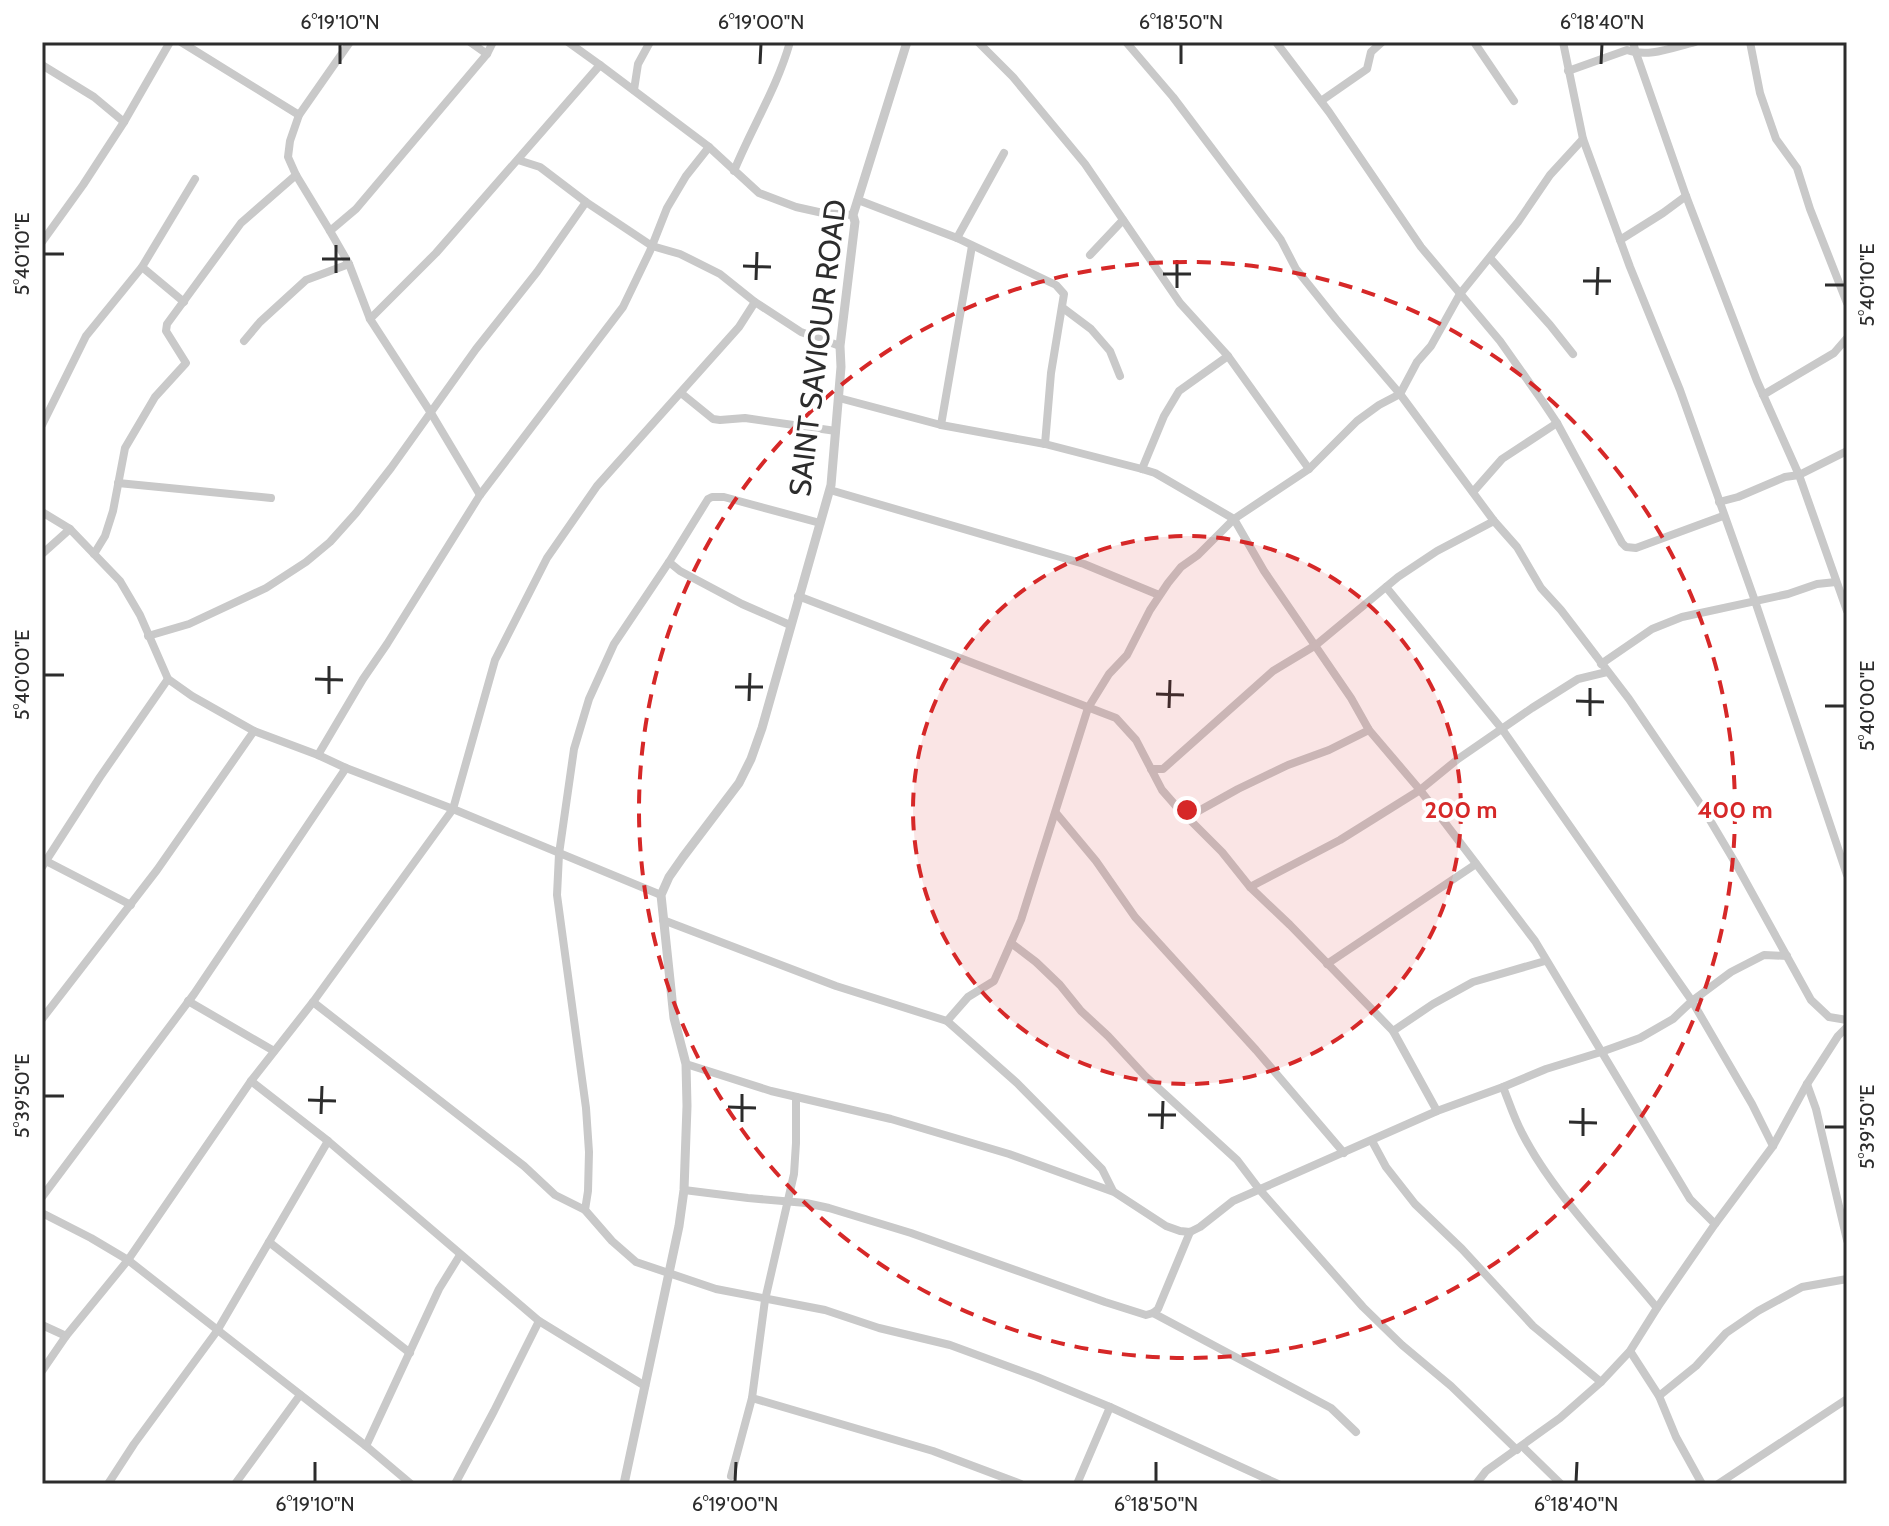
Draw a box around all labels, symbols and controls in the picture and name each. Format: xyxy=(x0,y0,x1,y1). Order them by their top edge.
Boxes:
text: 6°19'10"N xyxy=(300,10,380,34)
text: 6°19'00"N xyxy=(718,10,804,34)
text: 6°18'50"N xyxy=(1139,10,1223,34)
text: 6°18'40"N xyxy=(1560,10,1644,34)
street label: SAINT SAVIOUR ROAD xyxy=(781,197,854,498)
text: 5°40'10"E xyxy=(10,212,34,296)
text: 5°40'10"E xyxy=(1855,243,1879,327)
text: 5°40'00"E xyxy=(10,630,34,720)
text: 5°40'00"E xyxy=(1855,661,1879,751)
text: 200 m xyxy=(1425,795,1497,824)
text: 400 m xyxy=(1697,795,1773,824)
centre of rings xyxy=(1173,796,1201,824)
text: 5°39'50"E xyxy=(10,1054,34,1138)
text: 5°39'50"E xyxy=(1855,1085,1879,1169)
text: 6°19'10"N xyxy=(275,1492,355,1516)
text: 6°19'00"N xyxy=(692,1492,778,1516)
text: 6°18'50"N xyxy=(1114,1492,1198,1516)
text: 6°18'40"N xyxy=(1534,1492,1618,1516)

